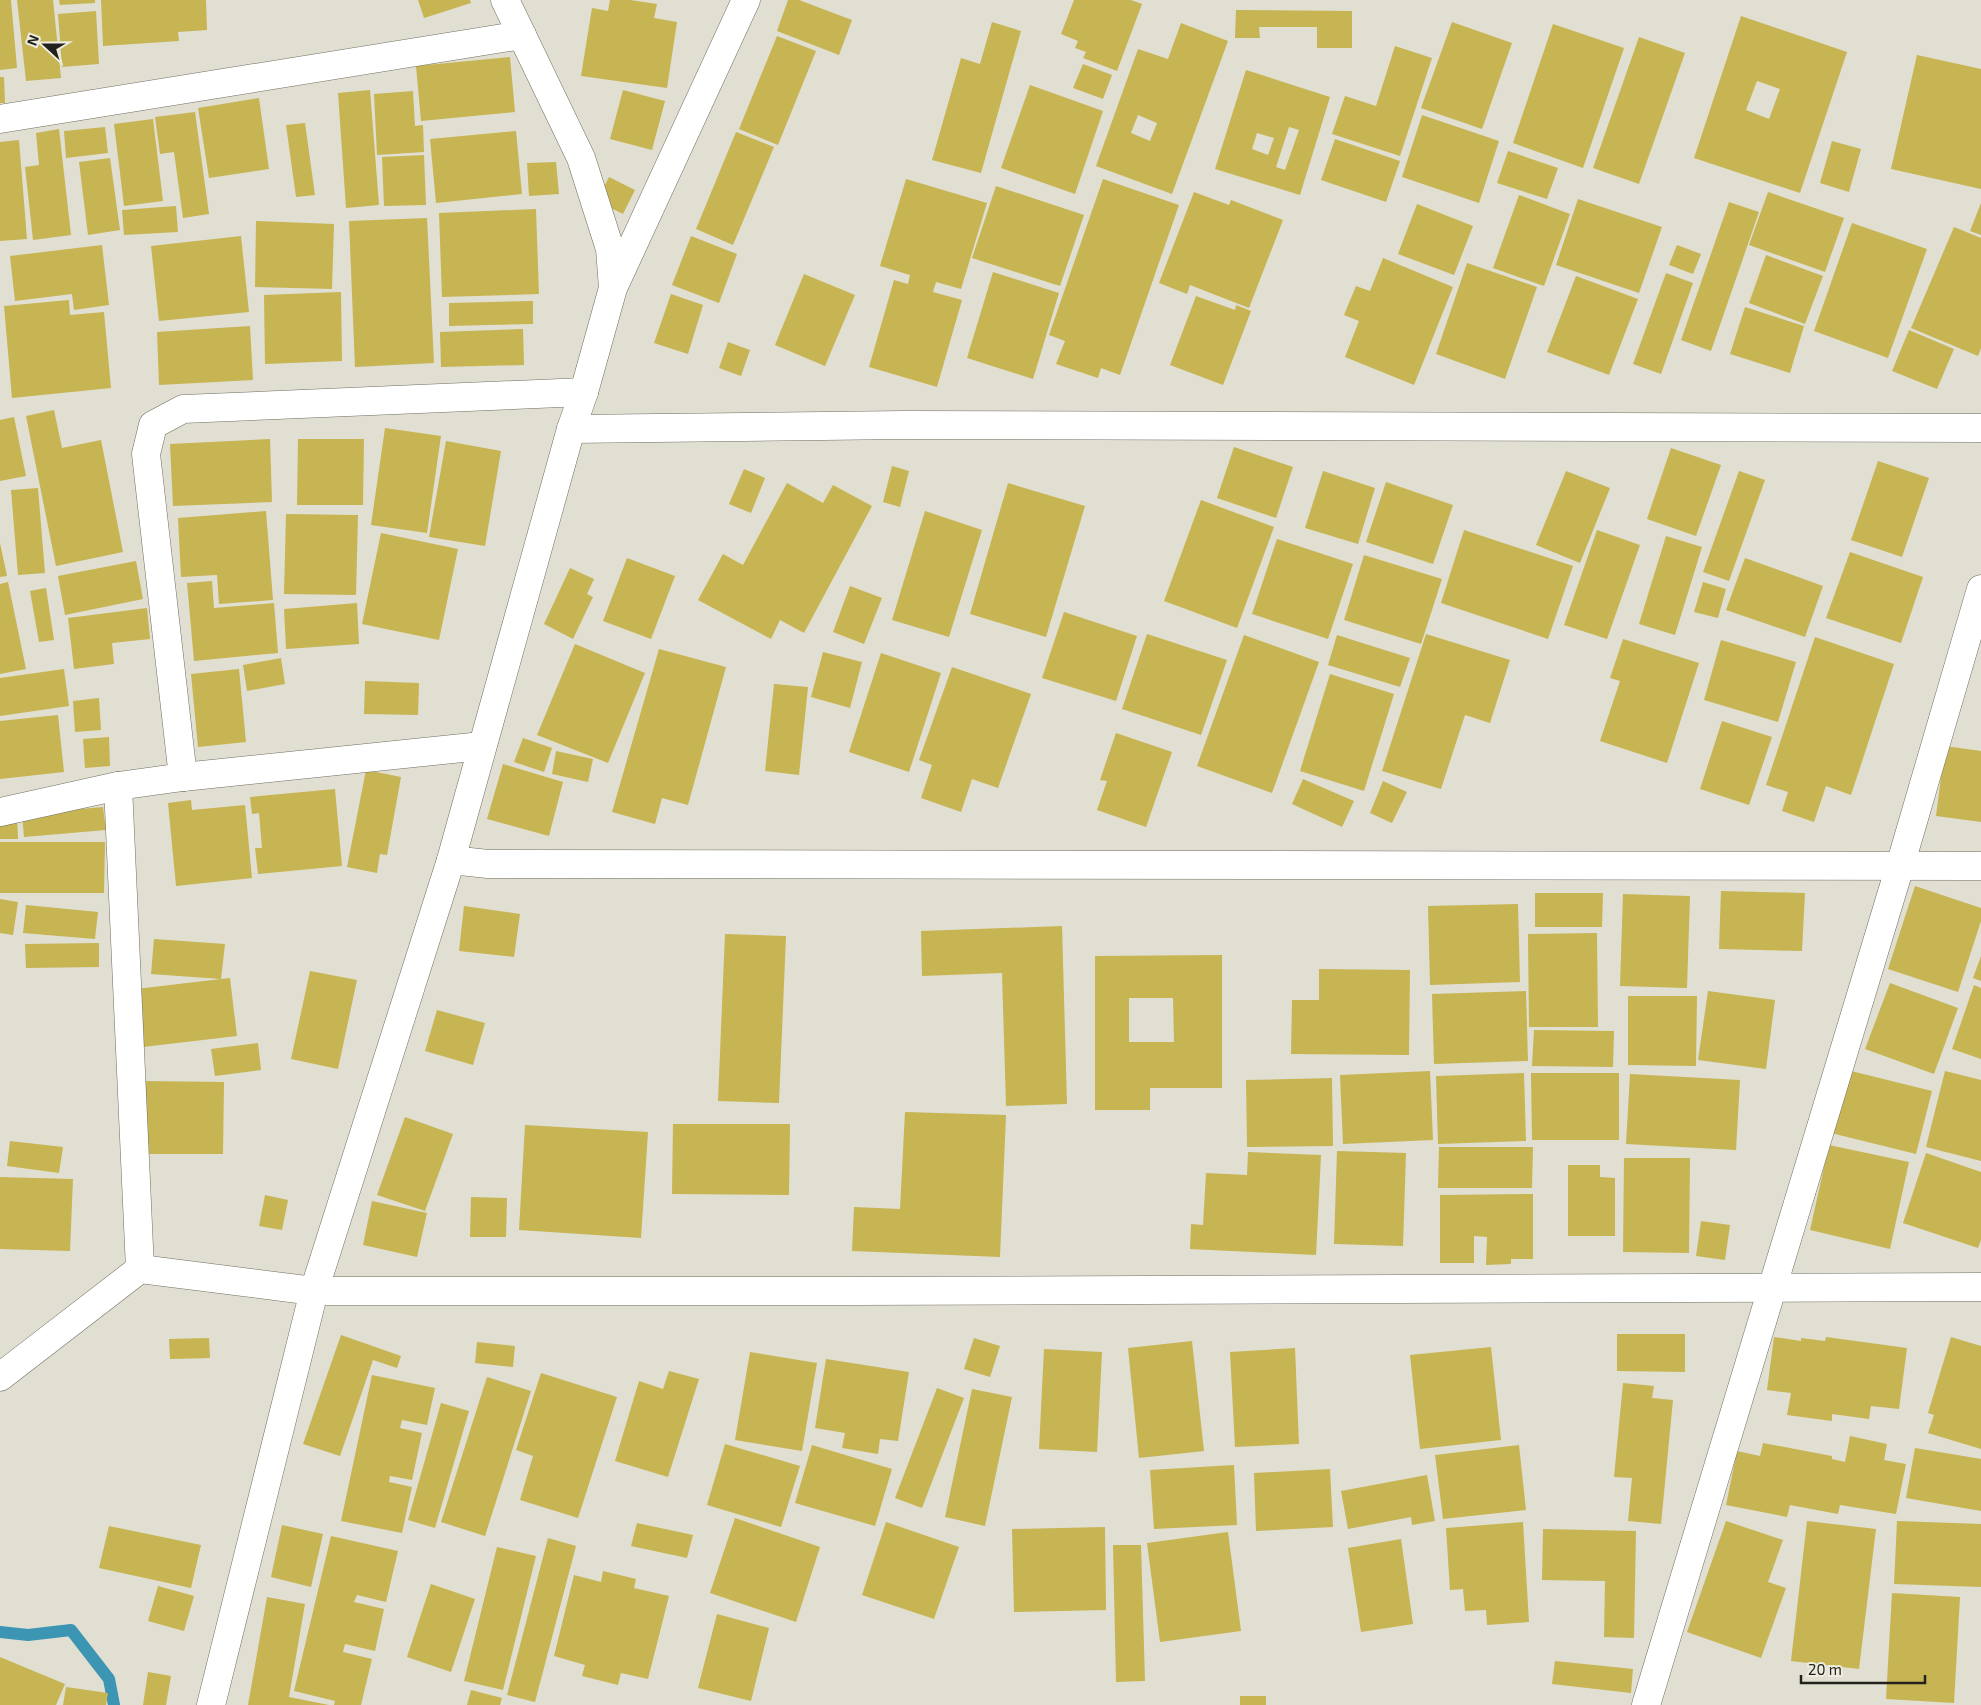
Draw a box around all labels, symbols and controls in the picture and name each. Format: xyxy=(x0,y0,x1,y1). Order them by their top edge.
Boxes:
north arrow xyxy=(20,20,70,70)
text: N xyxy=(23,32,42,48)
scale bar xyxy=(1801,1652,1925,1684)
text: 20 m xyxy=(1808,1660,1842,1678)

